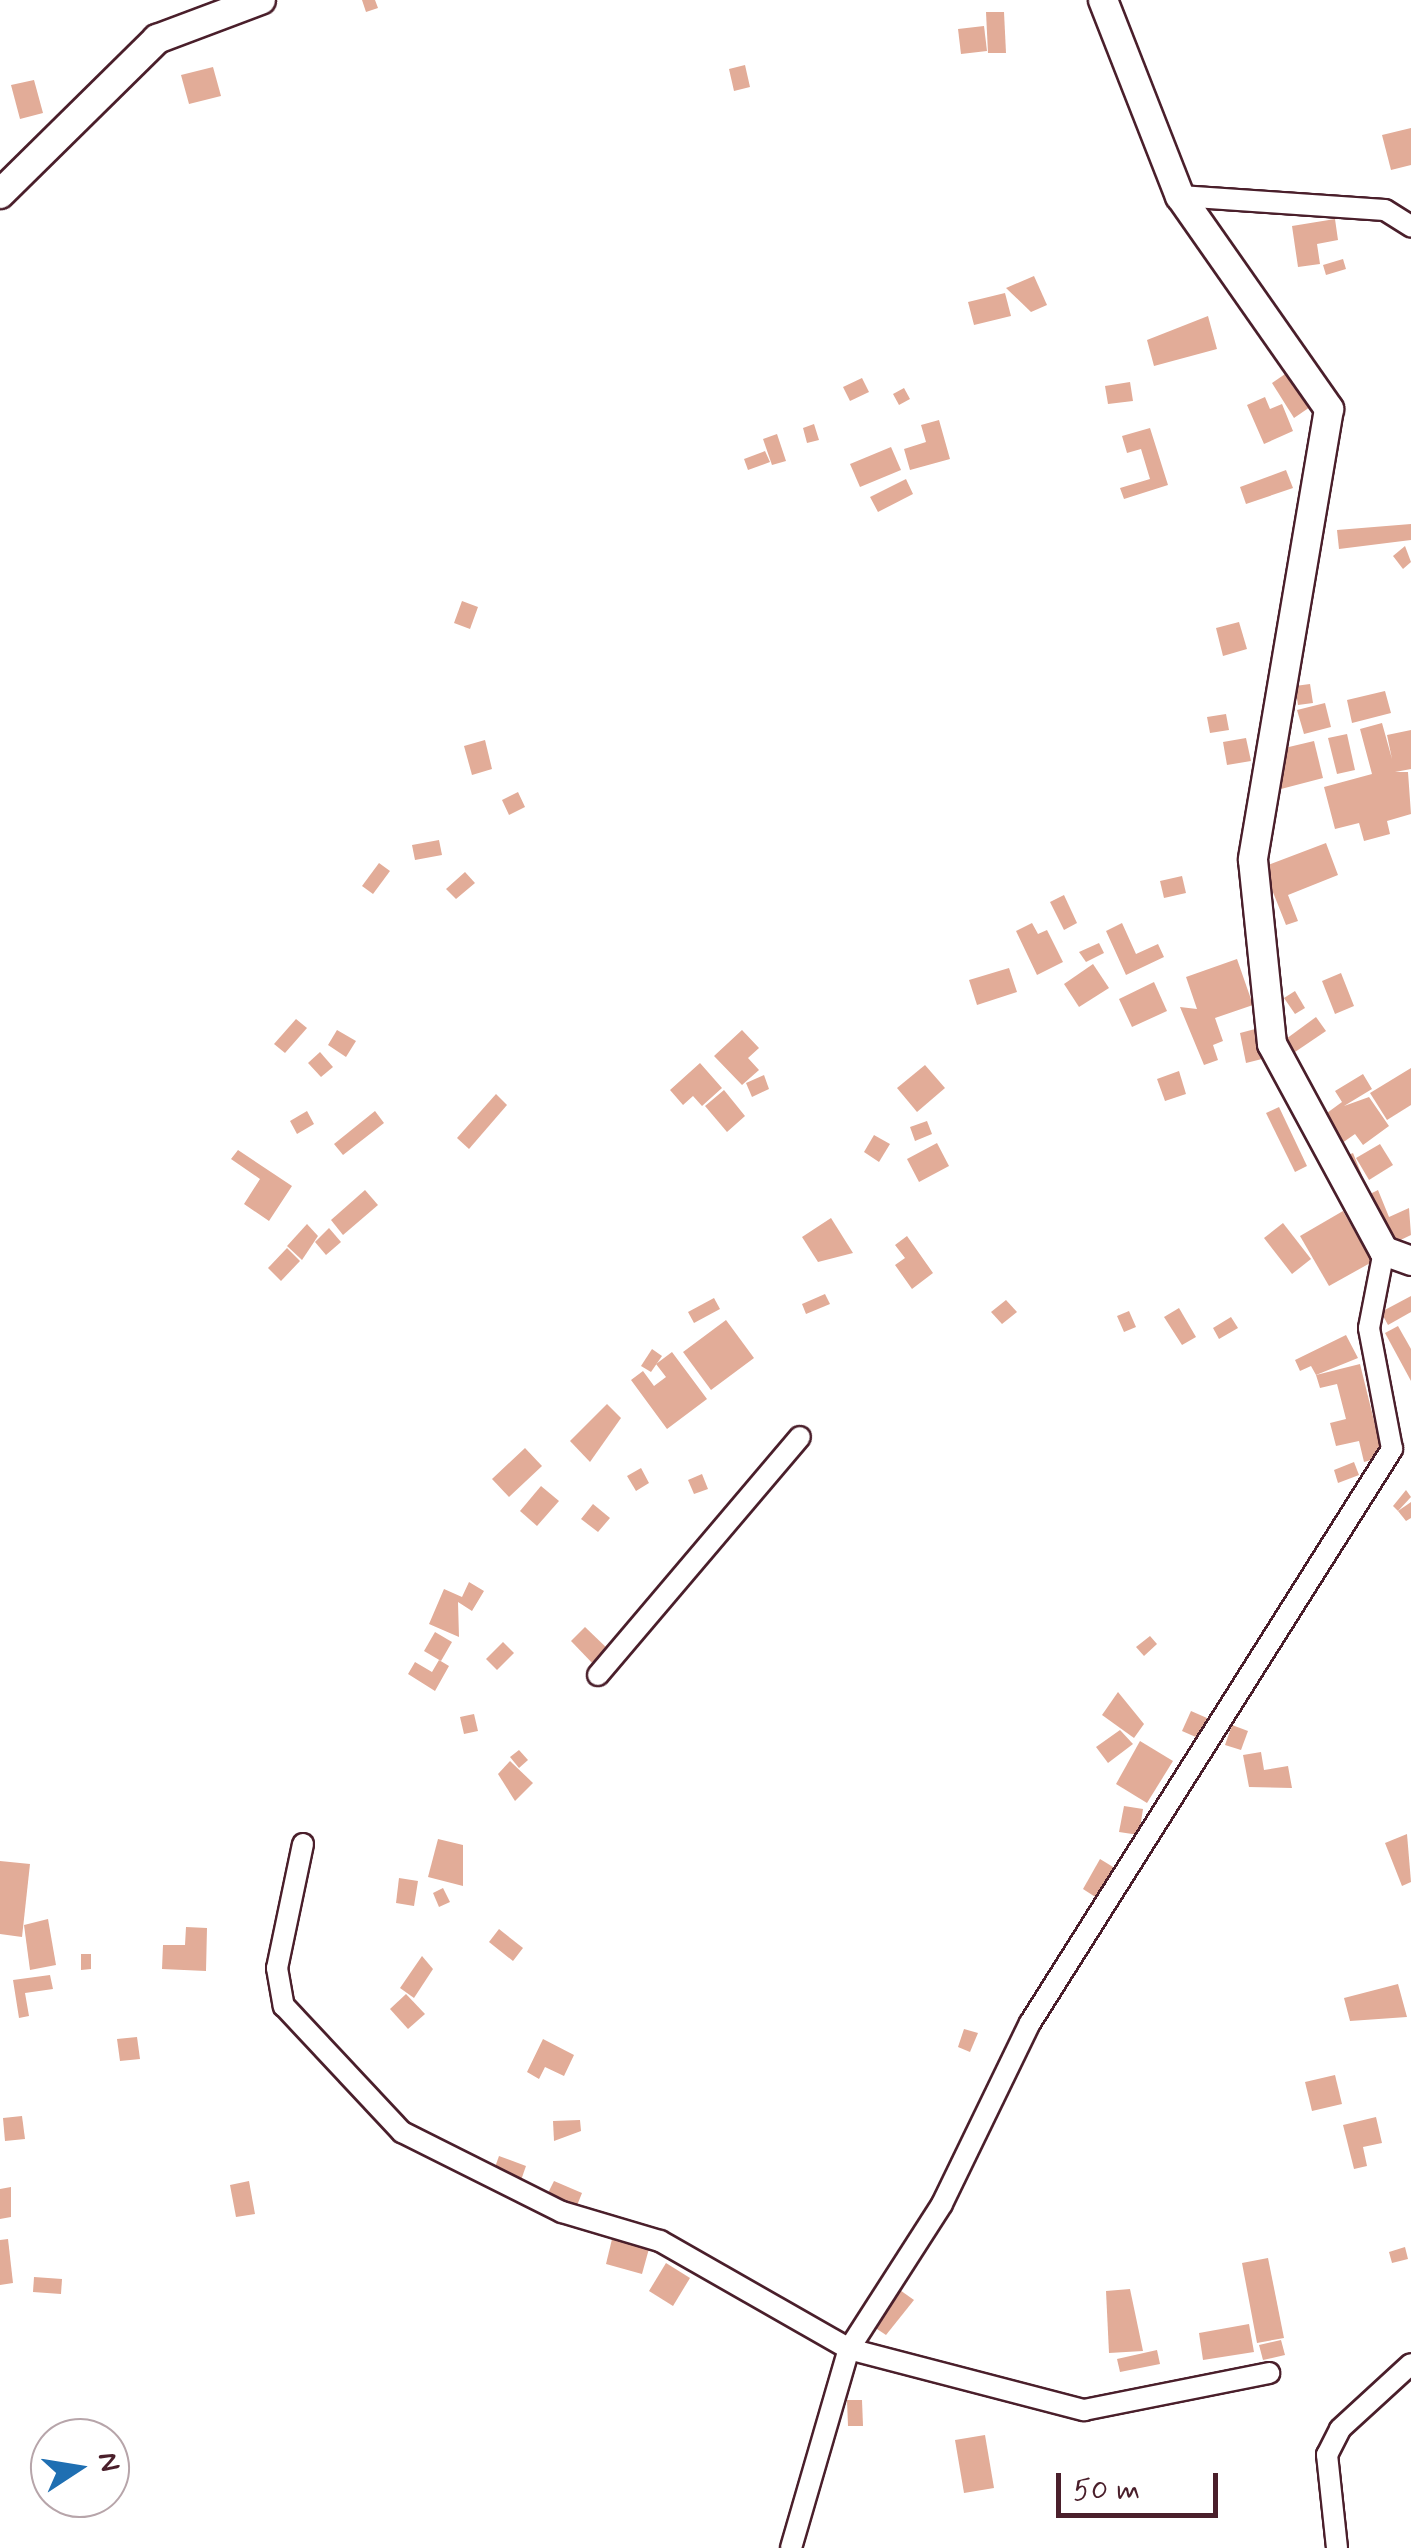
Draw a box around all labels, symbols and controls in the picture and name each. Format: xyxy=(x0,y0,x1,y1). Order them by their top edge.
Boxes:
north arrow xyxy=(30,2418,130,2518)
text: N xyxy=(88,2449,128,2475)
scale bar xyxy=(1061,2453,1224,2515)
text: 50 m xyxy=(1073,2471,1140,2510)

